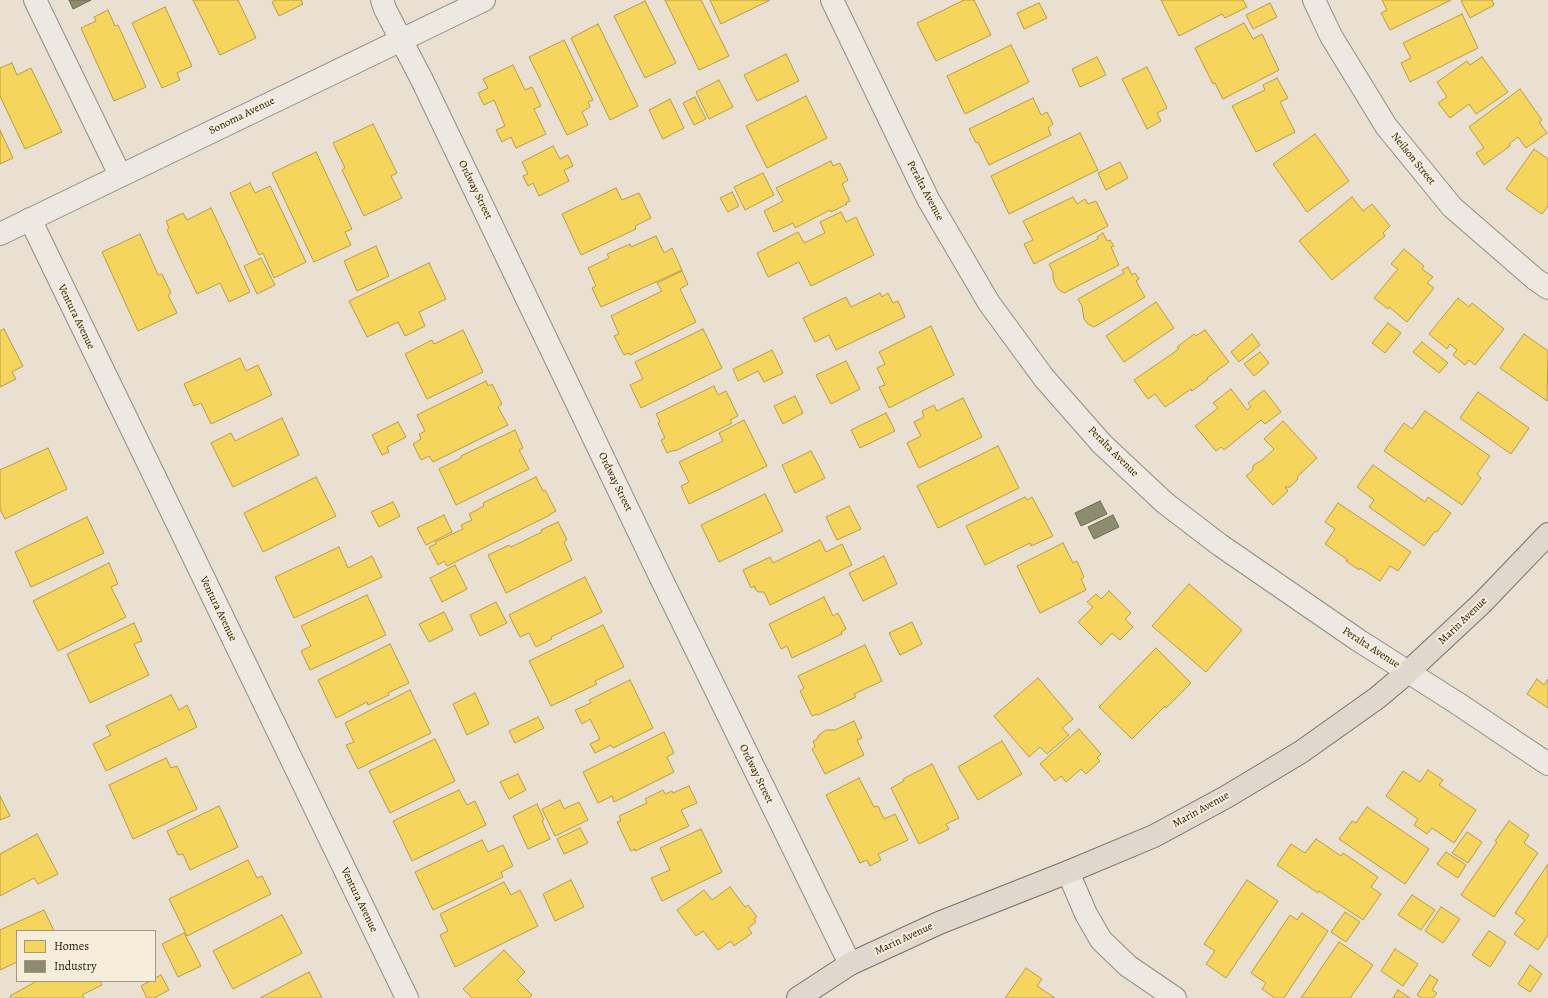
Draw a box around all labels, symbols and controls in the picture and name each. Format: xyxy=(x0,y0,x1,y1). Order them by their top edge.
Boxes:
street label: Sonoma Avenue xyxy=(207,94,277,138)
street label: Neilson Street xyxy=(1388,130,1438,188)
street label: Ordway Street xyxy=(455,158,495,222)
street label: Peralta Avenue xyxy=(904,159,946,223)
street label: Ventura Avenue xyxy=(55,282,97,352)
street label: Peralta Avenue xyxy=(1085,424,1141,480)
street label: Ordway Street xyxy=(595,450,635,514)
street label: Ventura Avenue xyxy=(197,574,239,644)
street label: Marin Avenue xyxy=(1436,595,1490,647)
street label: Peralta Avenue xyxy=(1340,624,1402,672)
street label: Ordway Street xyxy=(736,742,776,806)
street label: Marin Avenue xyxy=(1170,789,1232,831)
street label: Ventura Avenue xyxy=(338,865,380,935)
street label: Marin Avenue xyxy=(873,920,935,958)
legend xyxy=(16,930,156,982)
text: Homes xyxy=(54,938,89,954)
text: Industry xyxy=(54,958,97,974)

